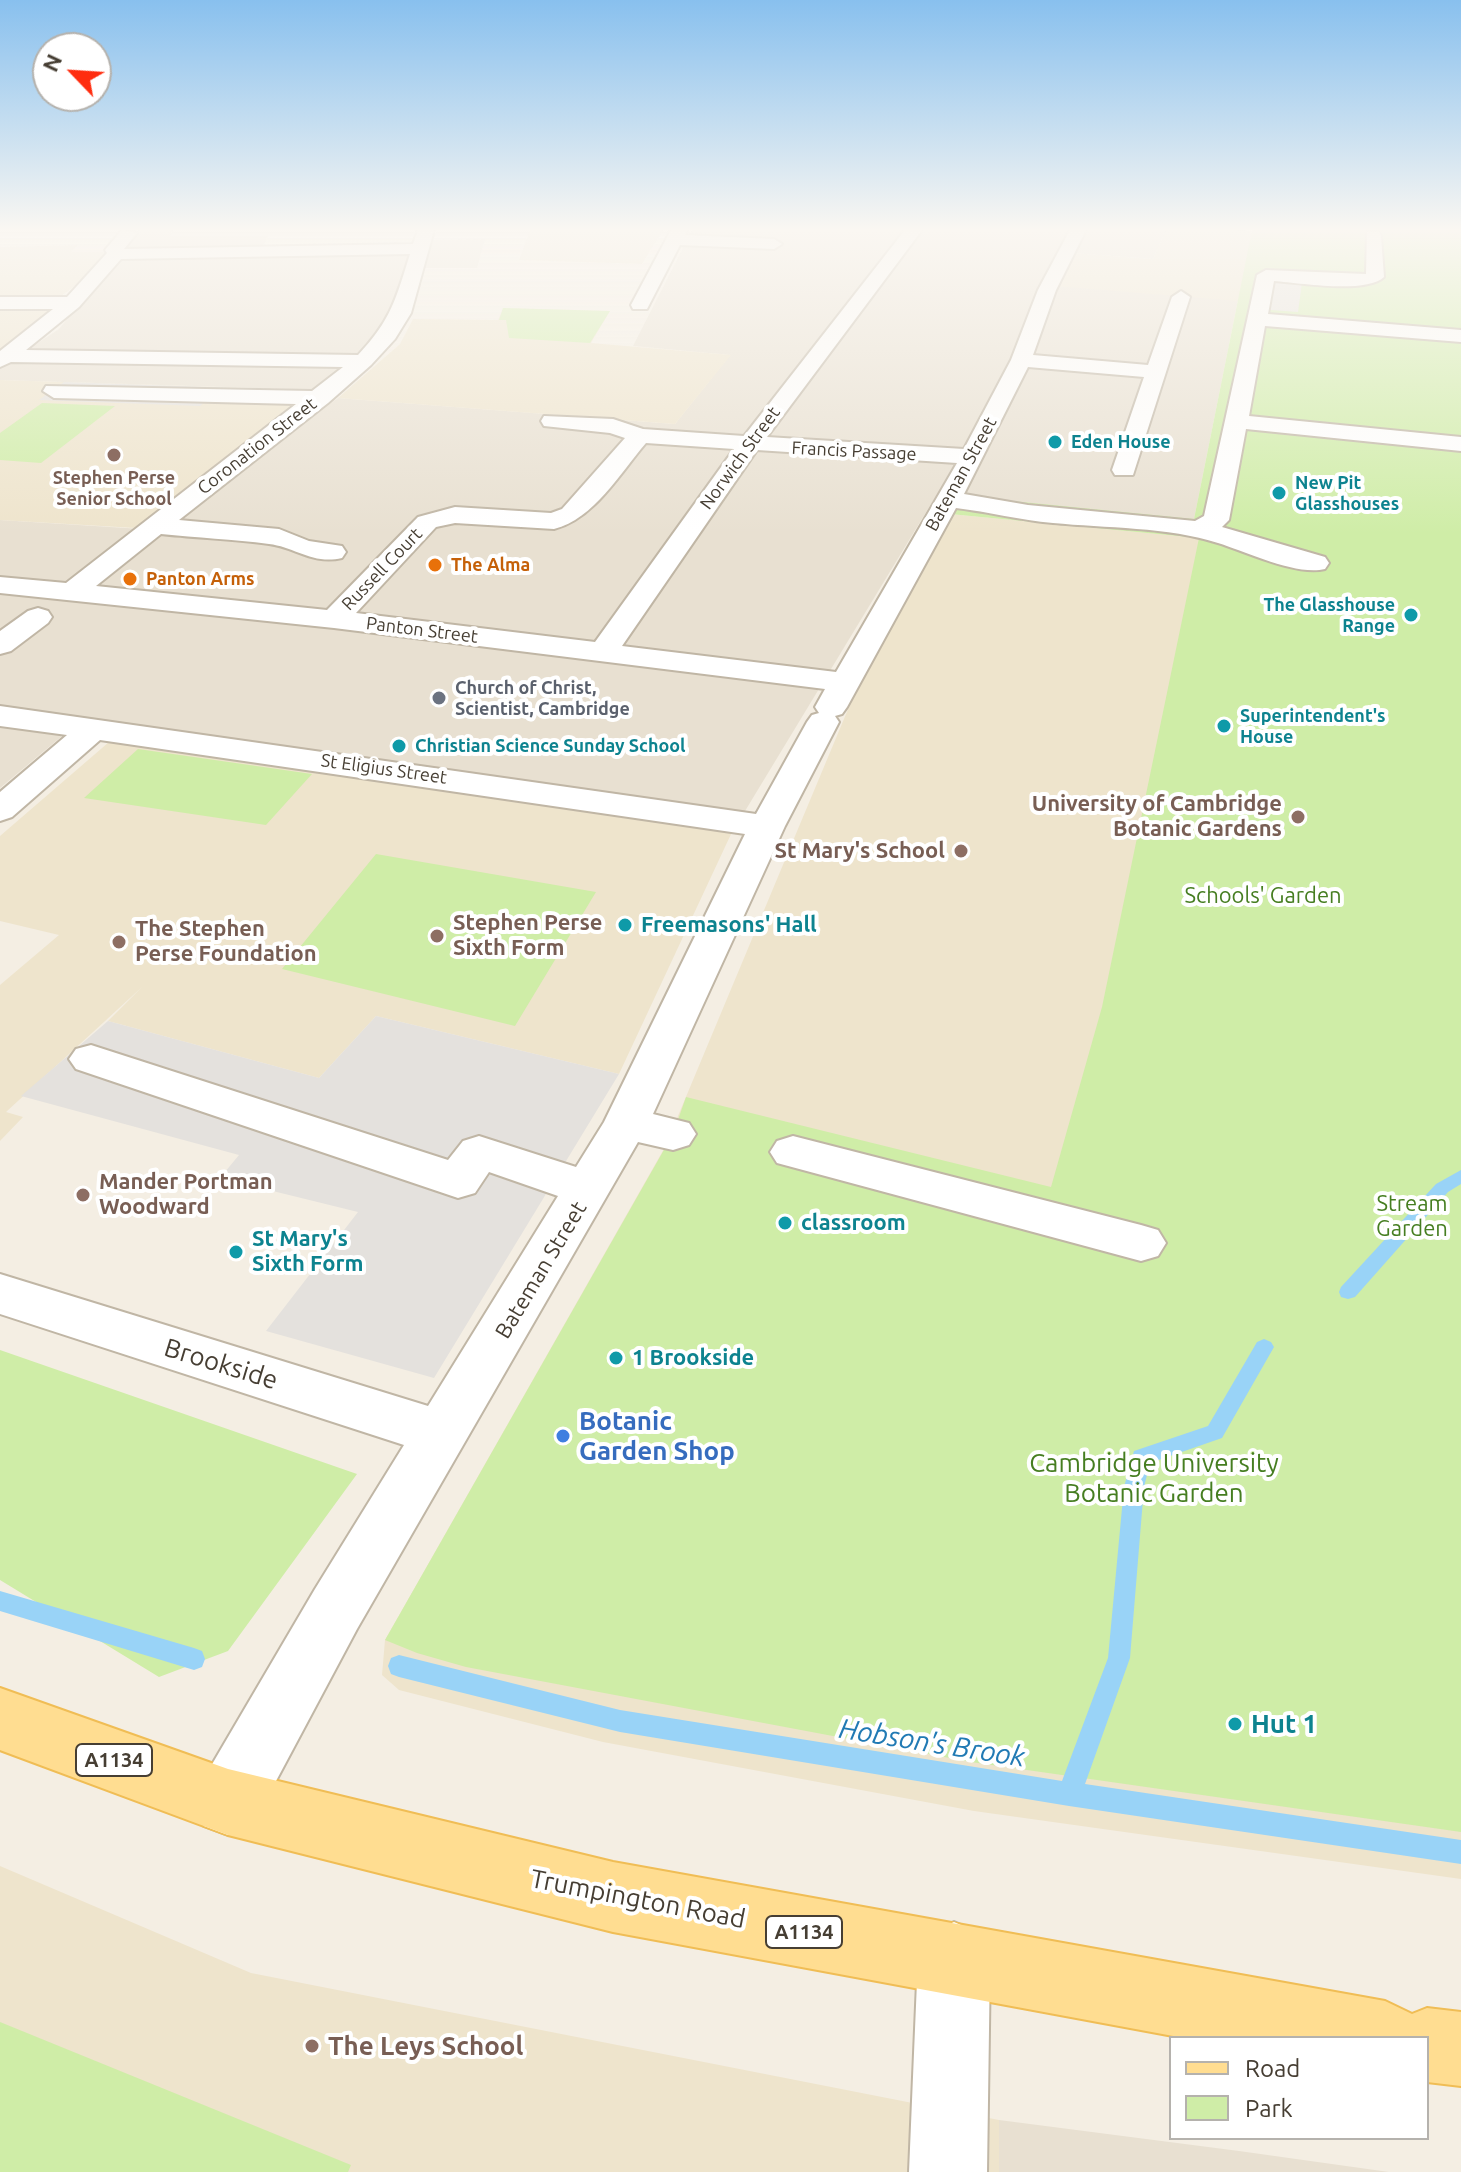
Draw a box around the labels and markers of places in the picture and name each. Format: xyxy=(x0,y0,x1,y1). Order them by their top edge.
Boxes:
place label: Eden House xyxy=(1071,431,1171,453)
marker: Eden House xyxy=(1046,433,1064,451)
marker: Stephen Perse Senior School xyxy=(105,446,123,464)
place label: Stephen Perse Senior School xyxy=(53,467,175,510)
place label: New Pit Glasshouses xyxy=(1295,472,1399,514)
marker: New Pit Glasshouses xyxy=(1270,484,1288,502)
place label: The Alma xyxy=(451,554,530,576)
marker: The Alma xyxy=(426,556,444,574)
place label: Panton Arms xyxy=(146,568,255,590)
marker: Panton Arms xyxy=(121,570,139,588)
place label: The Glasshouse Range xyxy=(1263,594,1395,636)
marker: The Glasshouse Range xyxy=(1402,606,1420,624)
place label: Church of Christ, Scientist, Cambridge xyxy=(455,677,630,720)
marker: Church of Christ, Scientist, Cambridge xyxy=(430,689,448,707)
place label: Superintendent's House xyxy=(1240,705,1386,748)
marker: Superintendent's House xyxy=(1215,717,1233,735)
place label: Christian Science Sunday School xyxy=(415,735,686,757)
marker: Christian Science Sunday School xyxy=(390,737,408,755)
place label: University of Cambridge Botanic Gardens xyxy=(1032,791,1282,842)
marker: University of Cambridge Botanic Gardens xyxy=(1289,808,1307,826)
place label: St Mary's School xyxy=(775,838,945,864)
marker: St Mary's School xyxy=(952,842,970,860)
place label: Stephen Perse Sixth Form xyxy=(453,910,602,962)
place label: Freemasons' Hall xyxy=(641,912,817,938)
place label: The Stephen Perse Foundation xyxy=(135,916,317,968)
marker: Freemasons' Hall xyxy=(616,916,634,934)
marker: Stephen Perse Sixth Form xyxy=(428,927,446,945)
marker: The Stephen Perse Foundation xyxy=(110,933,128,951)
place label: Mander Portman Woodward xyxy=(99,1169,273,1220)
marker: Mander Portman Woodward xyxy=(74,1186,92,1204)
place label: classroom xyxy=(801,1210,906,1236)
marker: classroom xyxy=(776,1214,794,1232)
place label: St Mary's Sixth Form xyxy=(252,1226,364,1278)
marker: St Mary's Sixth Form xyxy=(227,1243,245,1261)
place label: 1 Brookside xyxy=(632,1345,754,1371)
marker: 1 Brookside xyxy=(607,1349,625,1367)
place label: Botanic Garden Shop xyxy=(579,1405,735,1466)
marker: Botanic Garden Shop xyxy=(554,1427,572,1445)
place label: Hut 1 xyxy=(1251,1708,1317,1740)
marker: Hut 1 xyxy=(1226,1715,1244,1733)
place label: The Leys School xyxy=(328,2030,523,2062)
marker: The Leys School xyxy=(303,2037,321,2055)

